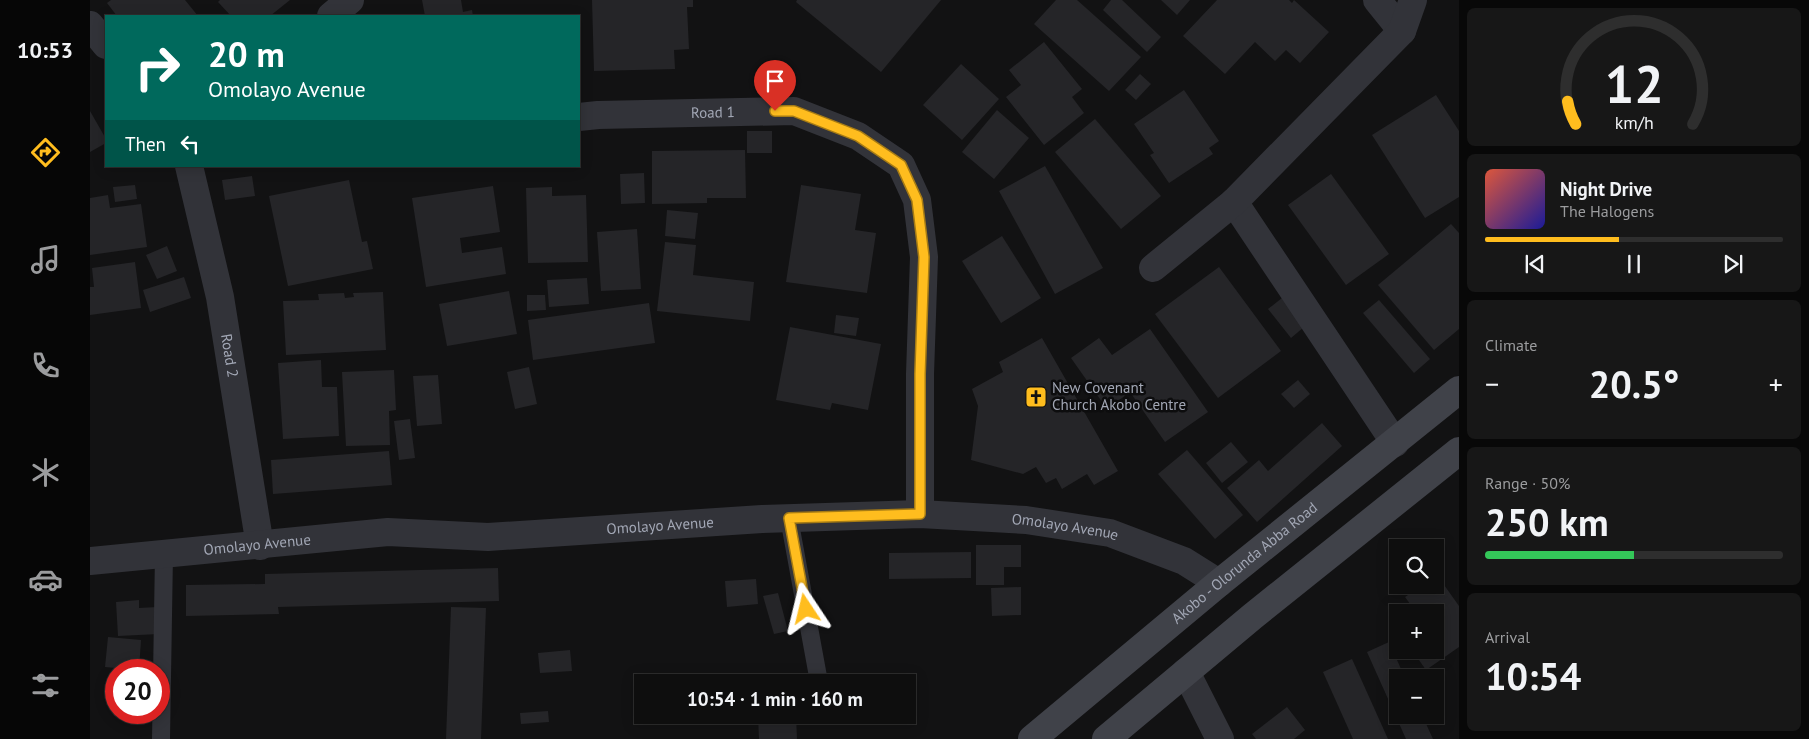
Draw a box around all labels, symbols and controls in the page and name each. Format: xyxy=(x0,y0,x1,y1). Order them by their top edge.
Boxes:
text: 20 m xyxy=(208,31,285,77)
icon: right xyxy=(125,35,190,100)
text: 10:53 xyxy=(17,36,73,64)
text: 12 xyxy=(1605,50,1663,117)
pin xyxy=(754,60,796,111)
icon: arrive xyxy=(761,67,789,95)
text: Omolayo Avenue xyxy=(208,75,366,103)
street label: Road 1 xyxy=(691,102,735,122)
text: km/h xyxy=(1614,111,1654,134)
icon: left xyxy=(176,130,204,158)
text: Then xyxy=(125,132,166,156)
icon: directions xyxy=(28,135,63,170)
text: Night Drive xyxy=(1560,177,1652,201)
text: The Halogens xyxy=(1560,201,1654,221)
icon: music xyxy=(28,242,63,277)
icon: previous xyxy=(1521,250,1549,278)
icon: pause xyxy=(1620,250,1648,278)
icon: next xyxy=(1719,250,1747,278)
street label: Road 2 xyxy=(217,332,243,379)
text: Climate xyxy=(1485,335,1537,355)
icon: phone xyxy=(28,348,63,383)
text: 20.5° xyxy=(1589,359,1679,408)
text: − xyxy=(1485,365,1499,402)
text: + xyxy=(1769,365,1783,402)
place label: New Covenant Church Akobo Centre xyxy=(1052,378,1186,414)
church icon: New Covenant Church Akobo Centre xyxy=(1024,385,1048,409)
icon: climate xyxy=(28,455,63,490)
text: Range · 50% xyxy=(1485,473,1570,493)
text: 250 km xyxy=(1485,497,1609,546)
street label: Akobo - Olorunda Abba Road xyxy=(1167,498,1321,628)
street label: Omolayo Avenue xyxy=(1011,509,1121,544)
street label: Omolayo Avenue xyxy=(606,512,714,538)
street label: Omolayo Avenue xyxy=(203,530,312,559)
map controls xyxy=(1389,539,1444,724)
button: search xyxy=(1389,539,1444,594)
icon: car xyxy=(28,562,63,597)
position arrow xyxy=(779,582,831,634)
button: + xyxy=(1389,604,1444,659)
text: Arrival xyxy=(1485,627,1530,647)
text: 10:54 xyxy=(1485,651,1581,700)
speed limit sign: 20 xyxy=(105,659,170,724)
icon: filters xyxy=(28,668,63,703)
button: − xyxy=(1389,669,1444,724)
text: 10:54 · 1 min · 160 m xyxy=(687,687,863,711)

